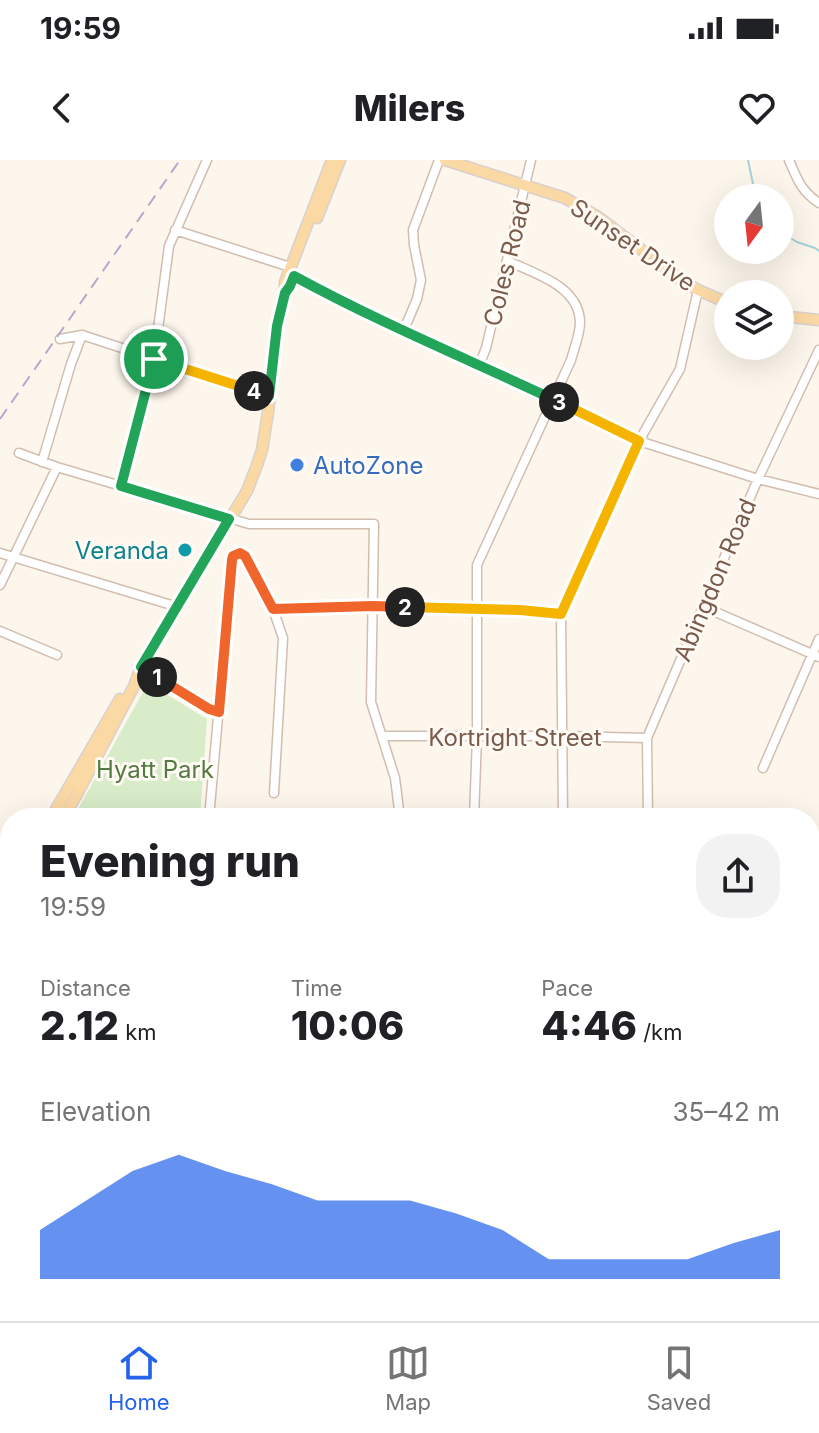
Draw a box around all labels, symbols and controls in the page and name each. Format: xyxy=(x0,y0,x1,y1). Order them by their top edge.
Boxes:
text: 19:59 xyxy=(40,10,121,46)
icon: back xyxy=(40,86,84,130)
text: Milers xyxy=(354,86,465,130)
icon: heart xyxy=(735,86,779,130)
north arrow xyxy=(714,184,794,264)
map controls xyxy=(714,184,794,360)
street label: Sunset Drive xyxy=(565,193,701,297)
street label: Coles Road xyxy=(477,197,537,329)
button: layers xyxy=(714,280,794,360)
pin xyxy=(120,325,188,393)
icon: arrive xyxy=(132,337,176,381)
pin: 4 xyxy=(234,371,274,411)
text: 4 xyxy=(247,378,261,404)
pin: 3 xyxy=(539,382,579,422)
text: 3 xyxy=(552,389,566,415)
place label: AutoZone xyxy=(313,451,423,480)
marker: AutoZone xyxy=(288,456,306,474)
street label: Abingdon Road xyxy=(668,494,762,666)
place label: Veranda xyxy=(75,536,169,565)
marker: Veranda xyxy=(176,541,194,559)
pin: 2 xyxy=(385,587,425,627)
text: 2 xyxy=(398,594,412,620)
pin: 1 xyxy=(137,657,177,697)
text: 1 xyxy=(152,664,162,690)
street label: Kortright Street xyxy=(428,723,602,752)
park label: Hyatt Park xyxy=(96,755,214,784)
text: Evening run xyxy=(40,834,300,888)
button: share xyxy=(696,834,780,918)
text: 19:59 xyxy=(40,891,106,922)
text: Distance xyxy=(40,975,131,1001)
text: Time xyxy=(291,975,342,1001)
text: Pace xyxy=(541,975,593,1001)
text: 2.12 xyxy=(40,1001,119,1050)
text: 10:06 xyxy=(291,1001,404,1050)
text: 4:46 xyxy=(541,1001,637,1050)
text: km xyxy=(119,1019,157,1045)
text: /km xyxy=(637,1019,682,1045)
text: Elevation xyxy=(40,1096,151,1127)
text: 35–42 m xyxy=(672,1096,780,1127)
tab: Home xyxy=(108,1341,170,1415)
tab: Map xyxy=(385,1341,431,1415)
tab: Saved xyxy=(647,1341,711,1415)

